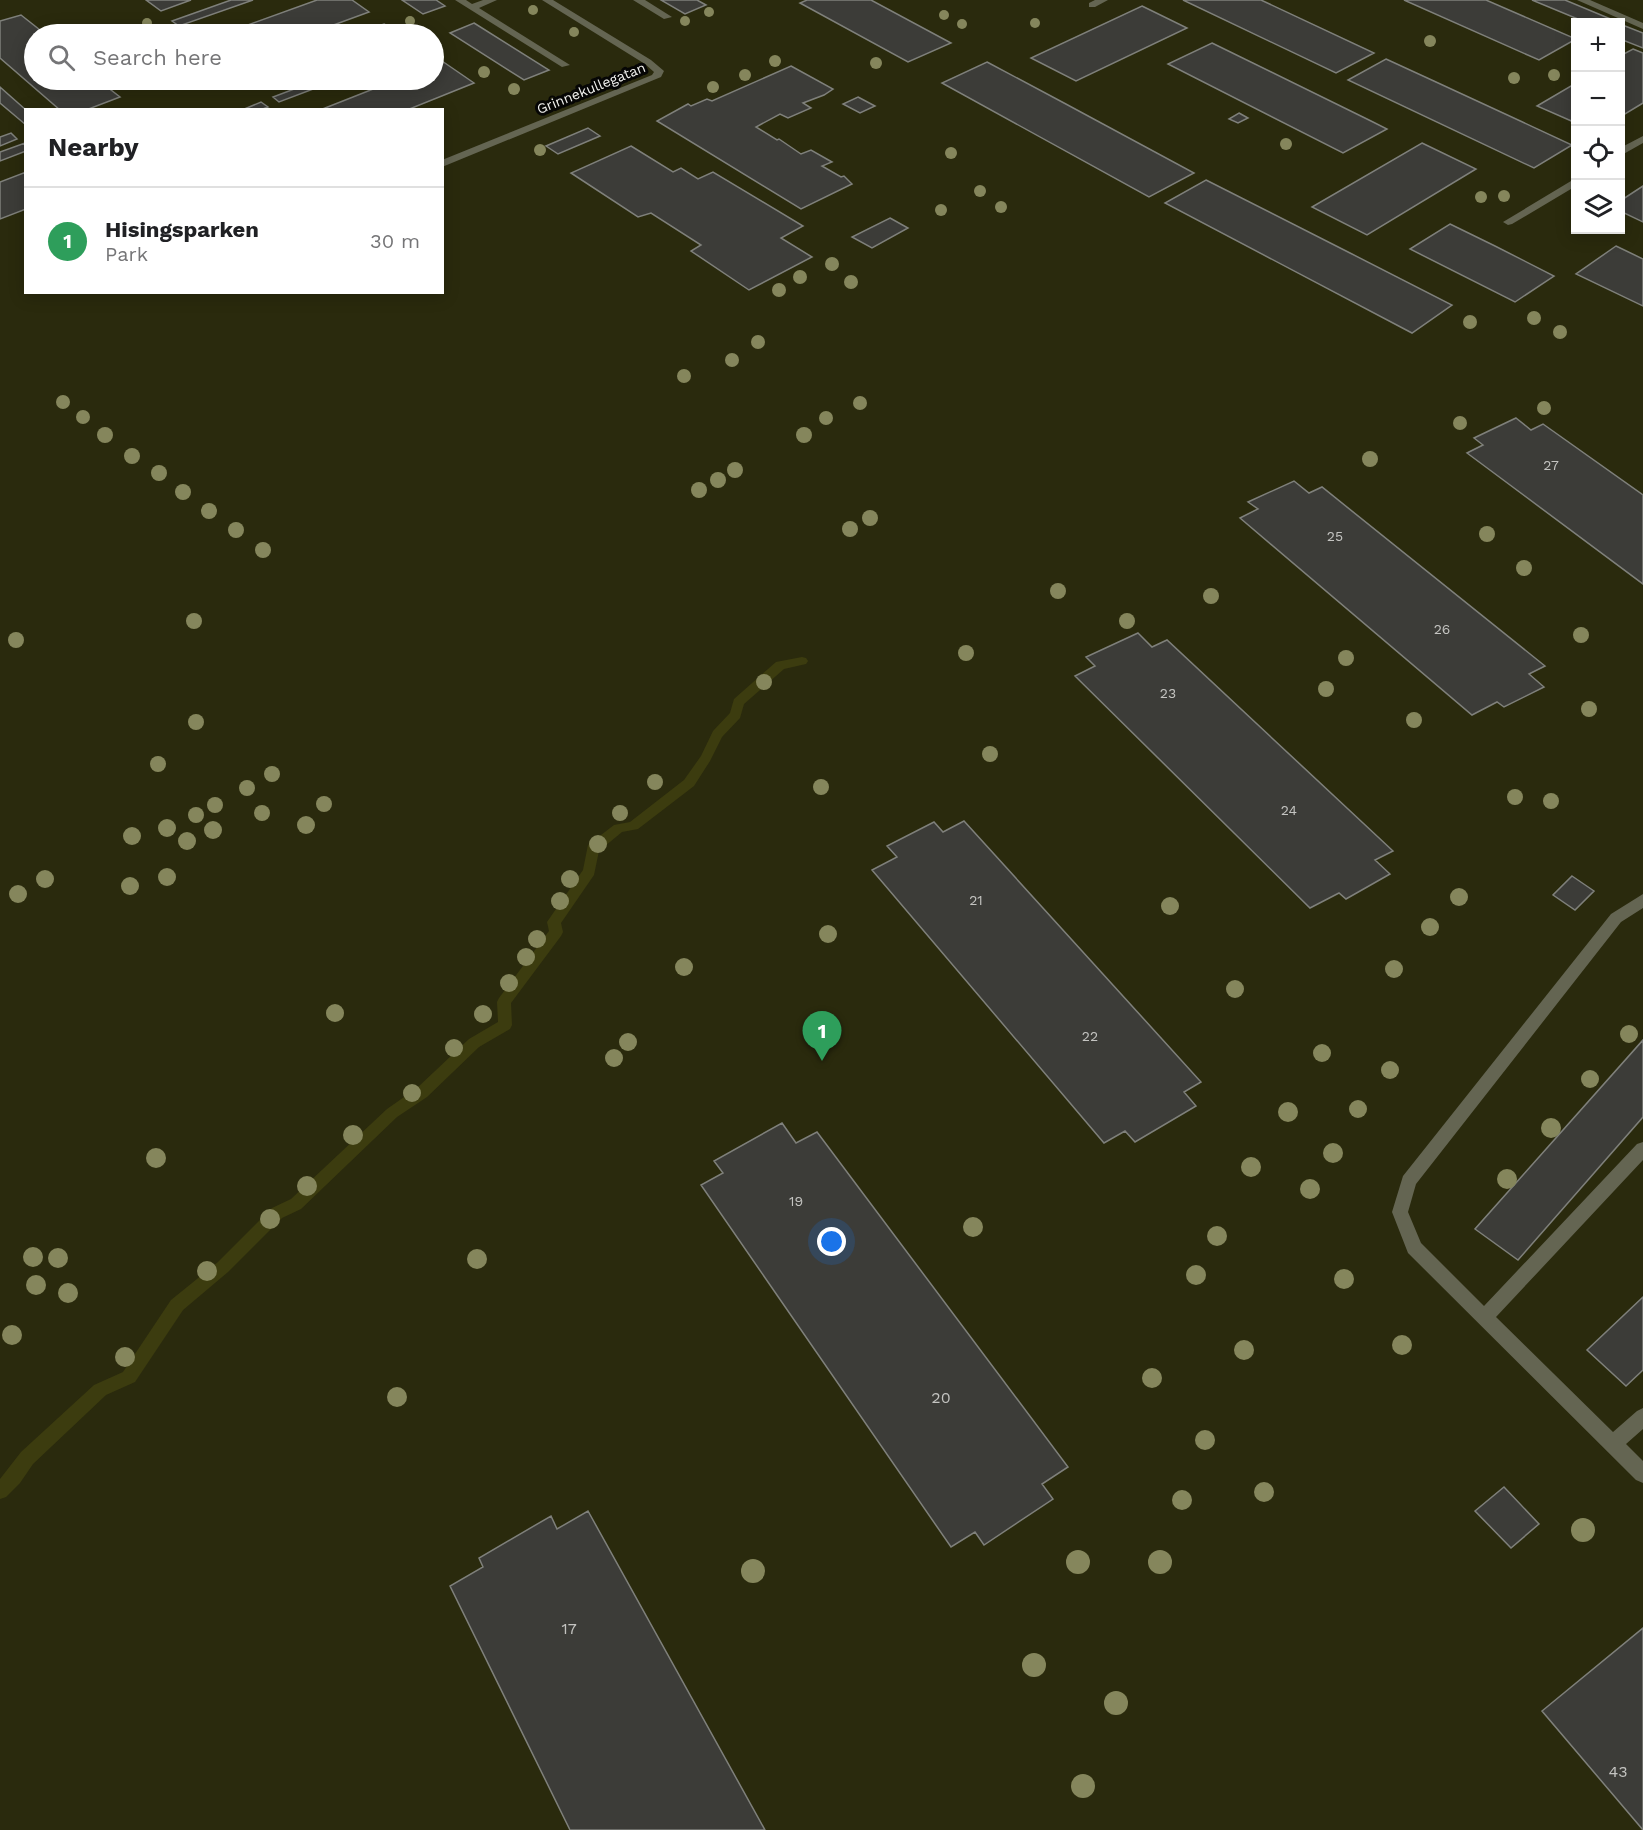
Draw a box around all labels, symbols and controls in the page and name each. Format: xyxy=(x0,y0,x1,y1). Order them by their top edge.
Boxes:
map controls xyxy=(1571,18,1625,234)
button: + xyxy=(1571,18,1625,72)
search box xyxy=(24,24,444,90)
icon: search xyxy=(45,41,78,74)
text: Search here xyxy=(93,45,222,70)
street label: Grinnekullegatan xyxy=(534,59,648,117)
button: − xyxy=(1571,72,1625,126)
button: locate xyxy=(1571,126,1625,180)
text: Nearby xyxy=(48,132,139,162)
button: layers xyxy=(1571,180,1625,234)
text: Hisingsparken xyxy=(105,217,259,242)
text: 1 xyxy=(63,229,72,253)
text: 30 m xyxy=(370,229,420,253)
text: Park xyxy=(105,242,148,266)
house number: 27 xyxy=(1543,457,1559,473)
house number: 25 xyxy=(1327,528,1343,544)
house number: 26 xyxy=(1434,621,1450,637)
house number: 23 xyxy=(1160,685,1176,701)
house number: 24 xyxy=(1281,802,1297,818)
house number: 21 xyxy=(969,892,983,908)
pin: 1 xyxy=(802,1012,842,1061)
house number: 22 xyxy=(1082,1028,1098,1044)
house number: 19 xyxy=(789,1193,803,1209)
your location xyxy=(817,1227,846,1256)
house number: 20 xyxy=(931,1388,951,1407)
house number: 17 xyxy=(561,1619,577,1638)
house number: 43 xyxy=(1608,1762,1628,1781)

